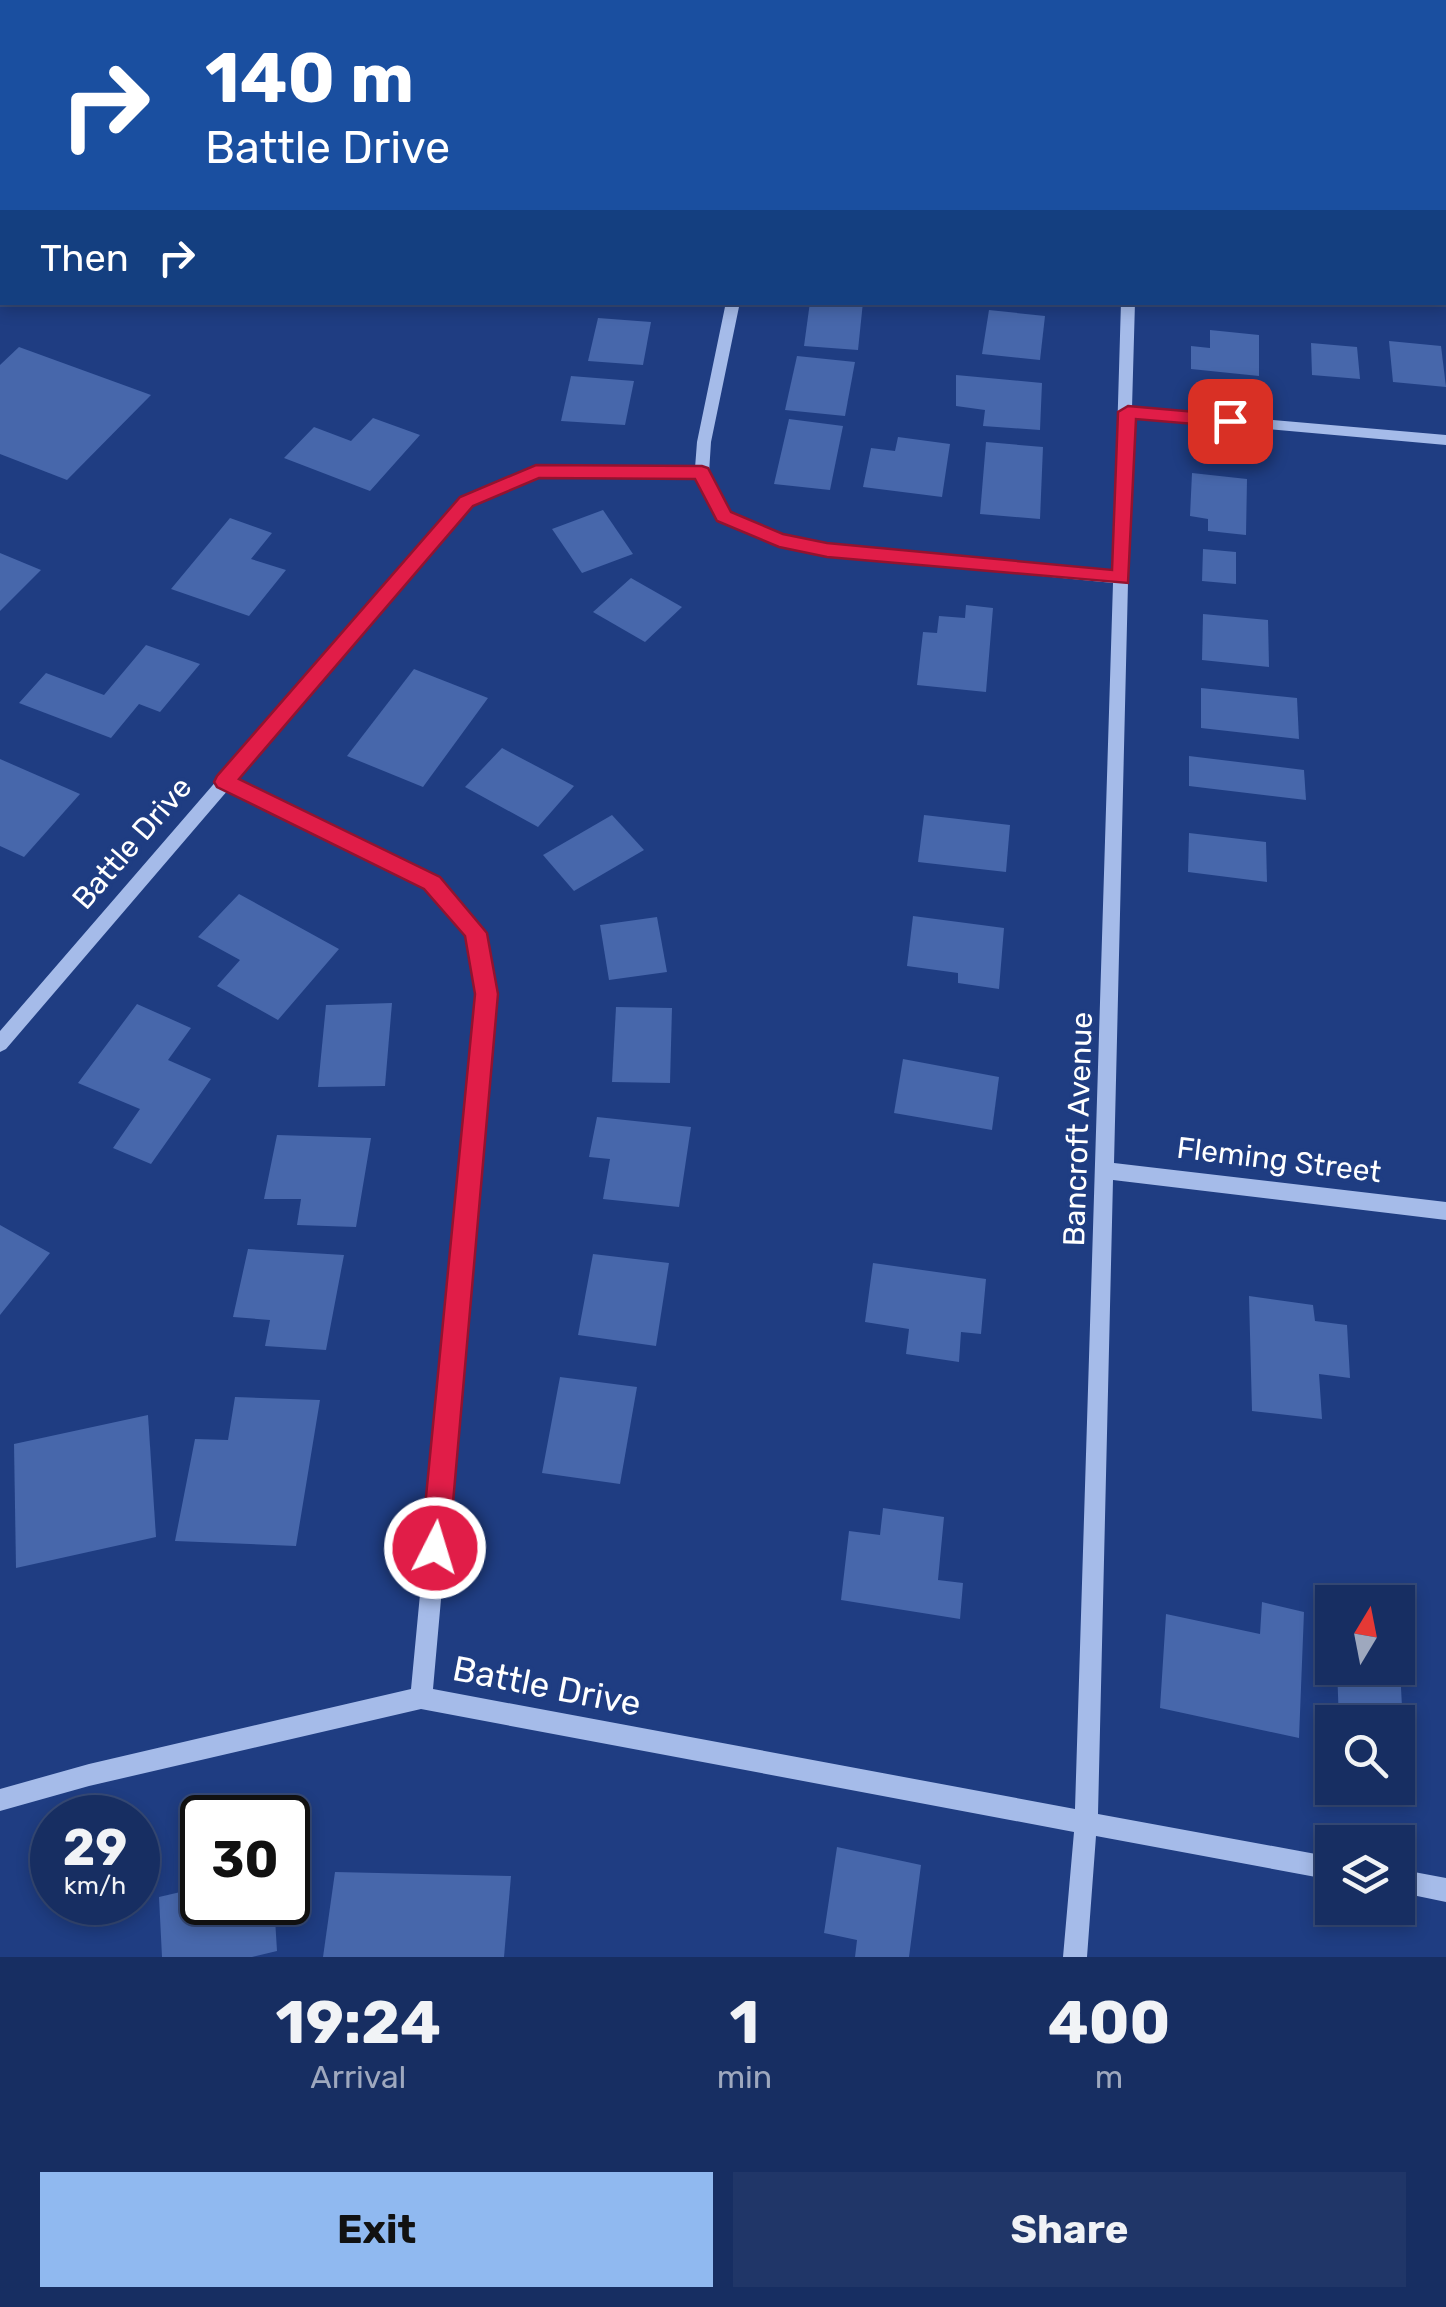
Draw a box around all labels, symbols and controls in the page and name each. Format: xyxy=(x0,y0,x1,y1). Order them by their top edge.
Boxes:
text: 140 m xyxy=(205,37,414,120)
icon: right xyxy=(40,40,170,170)
text: Battle Drive xyxy=(205,121,450,174)
icon: right xyxy=(149,230,204,285)
text: Then xyxy=(40,235,129,281)
pin xyxy=(1188,379,1273,464)
icon: arrive xyxy=(1203,394,1258,449)
street label: Battle Drive xyxy=(65,769,199,917)
street label: Bancroft Avenue xyxy=(1056,1011,1100,1247)
street label: Fleming Street xyxy=(1175,1130,1384,1190)
position arrow xyxy=(383,1496,487,1600)
north arrow xyxy=(1315,1585,1415,1685)
map controls xyxy=(1315,1585,1415,1925)
street label: Battle Drive xyxy=(449,1647,645,1725)
button: search xyxy=(1315,1705,1415,1805)
speed limit sign: 30 xyxy=(180,1795,310,1925)
text: 29 xyxy=(63,1818,127,1878)
button: layers xyxy=(1315,1825,1415,1925)
text: km/h xyxy=(64,1871,126,1900)
text: 19:24 xyxy=(276,1987,441,2058)
text: 1 xyxy=(730,1987,759,2058)
text: 400 xyxy=(1048,1987,1170,2058)
text: Arrival xyxy=(310,2058,406,2096)
text: min xyxy=(717,2058,772,2096)
text: m xyxy=(1095,2058,1123,2096)
button: Exit xyxy=(40,2172,713,2287)
button: Share xyxy=(733,2172,1406,2287)

